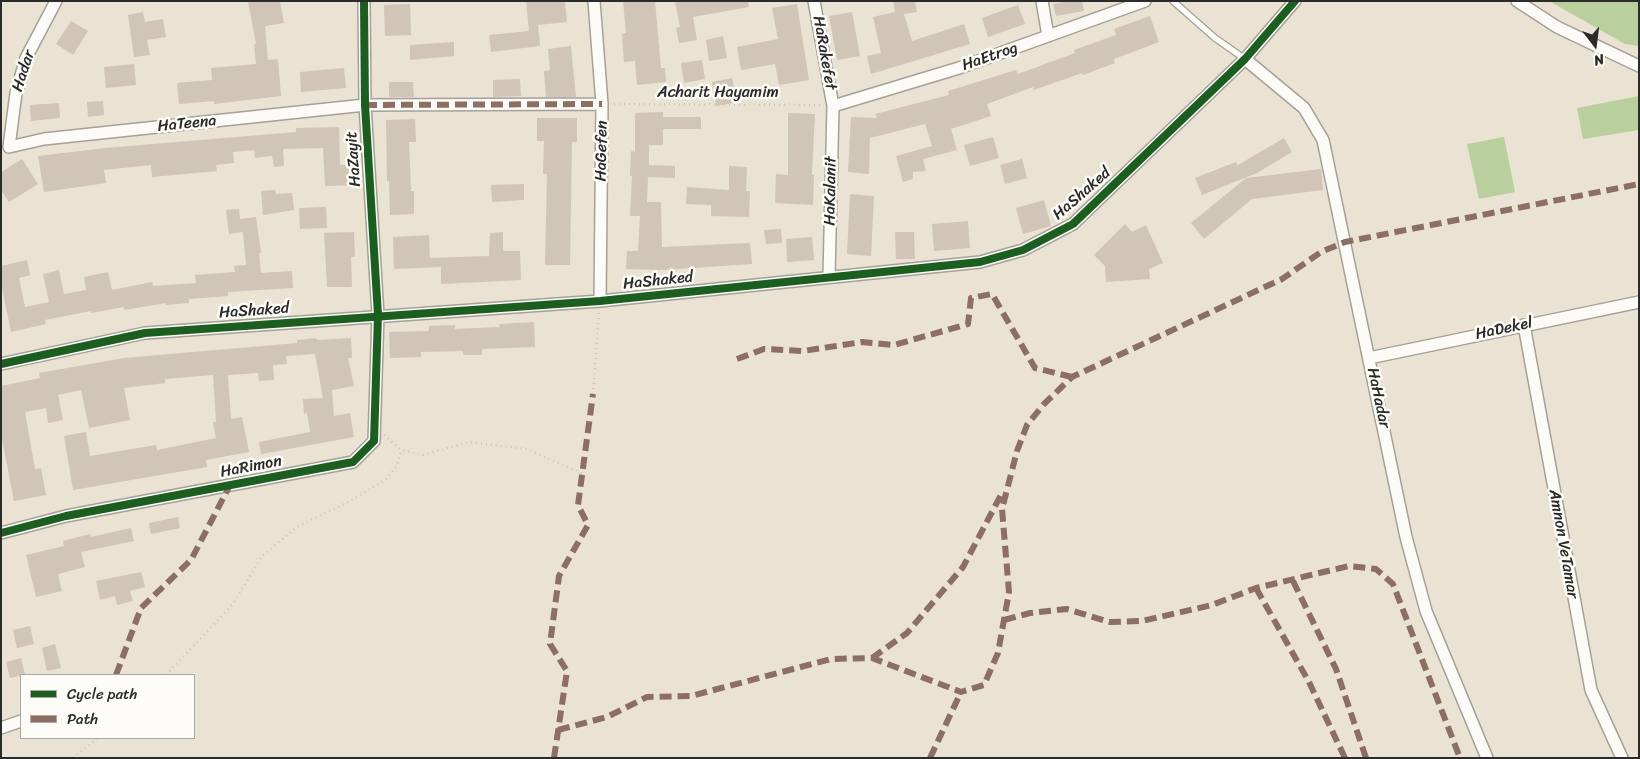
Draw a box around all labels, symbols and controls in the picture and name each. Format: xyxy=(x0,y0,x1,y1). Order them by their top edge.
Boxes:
street label: HaRakefet xyxy=(808,14,840,92)
north arrow xyxy=(1570,20,1620,70)
street label: HaEtrog xyxy=(959,38,1021,76)
text: N xyxy=(1591,47,1607,73)
street label: Hadar xyxy=(8,48,40,94)
street label: Acharit Hayamim xyxy=(657,83,779,103)
street label: HaTeena xyxy=(157,111,217,137)
street label: HaGefen xyxy=(592,120,612,182)
street label: HaZayit xyxy=(342,131,366,187)
street label: HaKalanit xyxy=(821,156,841,226)
street label: HaShaked xyxy=(1049,164,1115,224)
street label: HaShaked xyxy=(622,268,694,294)
street label: HaShaked xyxy=(218,299,290,323)
street label: HaDekel xyxy=(1474,314,1534,344)
street label: HaHadar xyxy=(1362,366,1394,430)
street label: HaRimon xyxy=(219,452,283,482)
street label: Amnon VeTamar xyxy=(1544,488,1582,600)
legend xyxy=(20,674,195,739)
text: Cycle path xyxy=(67,681,137,707)
text: Path xyxy=(67,706,98,732)

